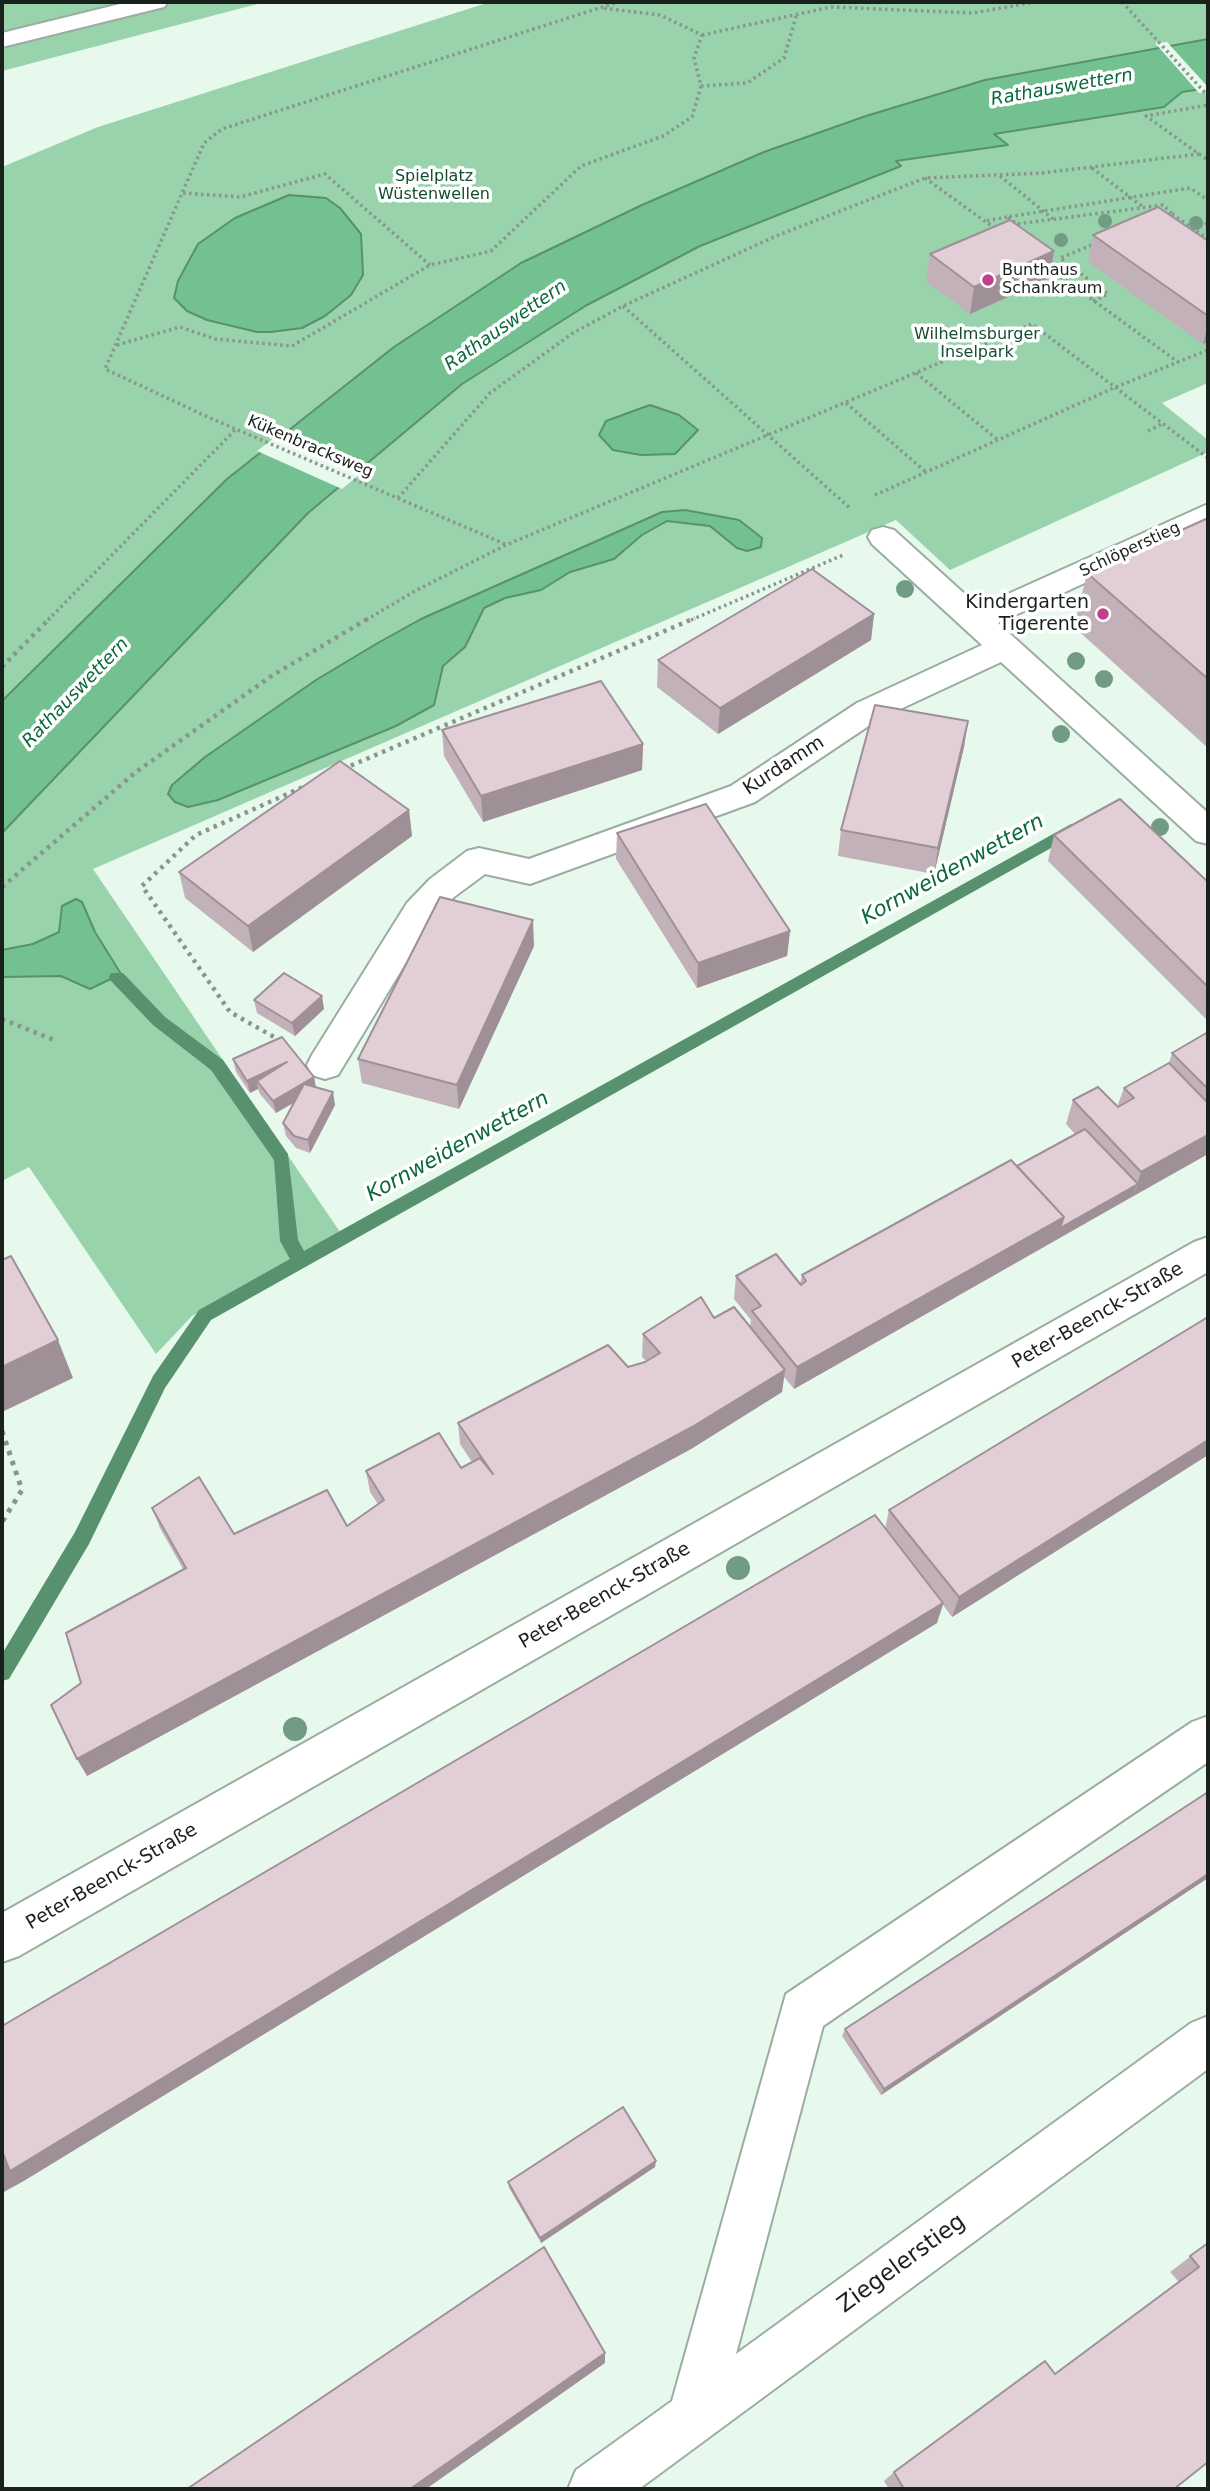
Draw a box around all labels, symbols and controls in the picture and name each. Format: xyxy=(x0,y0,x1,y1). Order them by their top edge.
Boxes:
water label: Rathauswettern xyxy=(989,65,1135,111)
park label: Spielplatz Wüstenwellen xyxy=(378,167,490,205)
place label: Bunthaus Schankraum xyxy=(1002,261,1102,299)
marker: Bunthaus Schankraum xyxy=(980,272,996,288)
water label: Rathauswettern xyxy=(441,276,571,376)
park label: Wilhelmsburger Inselpark xyxy=(914,325,1040,363)
street label: Kükenbracksweg xyxy=(244,412,376,482)
street label: Schlöperstieg xyxy=(1077,518,1183,582)
place label: Kindergarten Tigerente xyxy=(965,592,1089,636)
marker: Kindergarten Tigerente xyxy=(1095,606,1111,622)
water label: Rathauswettern xyxy=(18,634,134,752)
street label: Kurdamm xyxy=(739,731,829,801)
water label: Kornweidenwettern xyxy=(857,809,1049,931)
water label: Kornweidenwettern xyxy=(362,1086,554,1208)
street label: Peter-Beenck-Straße xyxy=(1008,1258,1188,1374)
street label: Peter-Beenck-Straße xyxy=(515,1538,695,1654)
street label: Peter-Beenck-Straße xyxy=(22,1819,202,1935)
street label: Ziegelerstieg xyxy=(833,2208,971,2320)

